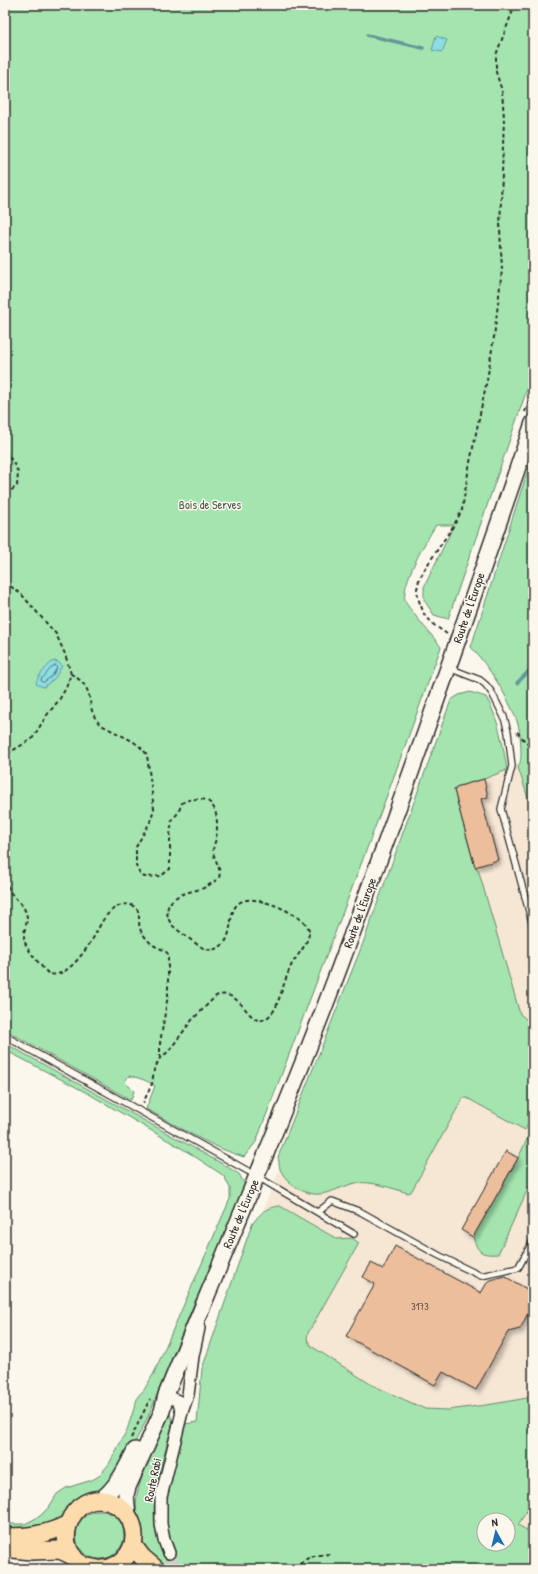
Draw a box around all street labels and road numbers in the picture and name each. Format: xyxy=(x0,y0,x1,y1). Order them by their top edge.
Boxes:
street label: Route de l'Europe xyxy=(449,570,489,645)
street label: Route de l'Europe xyxy=(339,875,380,950)
street label: Route de l'Europe xyxy=(218,1176,263,1251)
street label: Route Rabi xyxy=(140,1456,165,1503)

